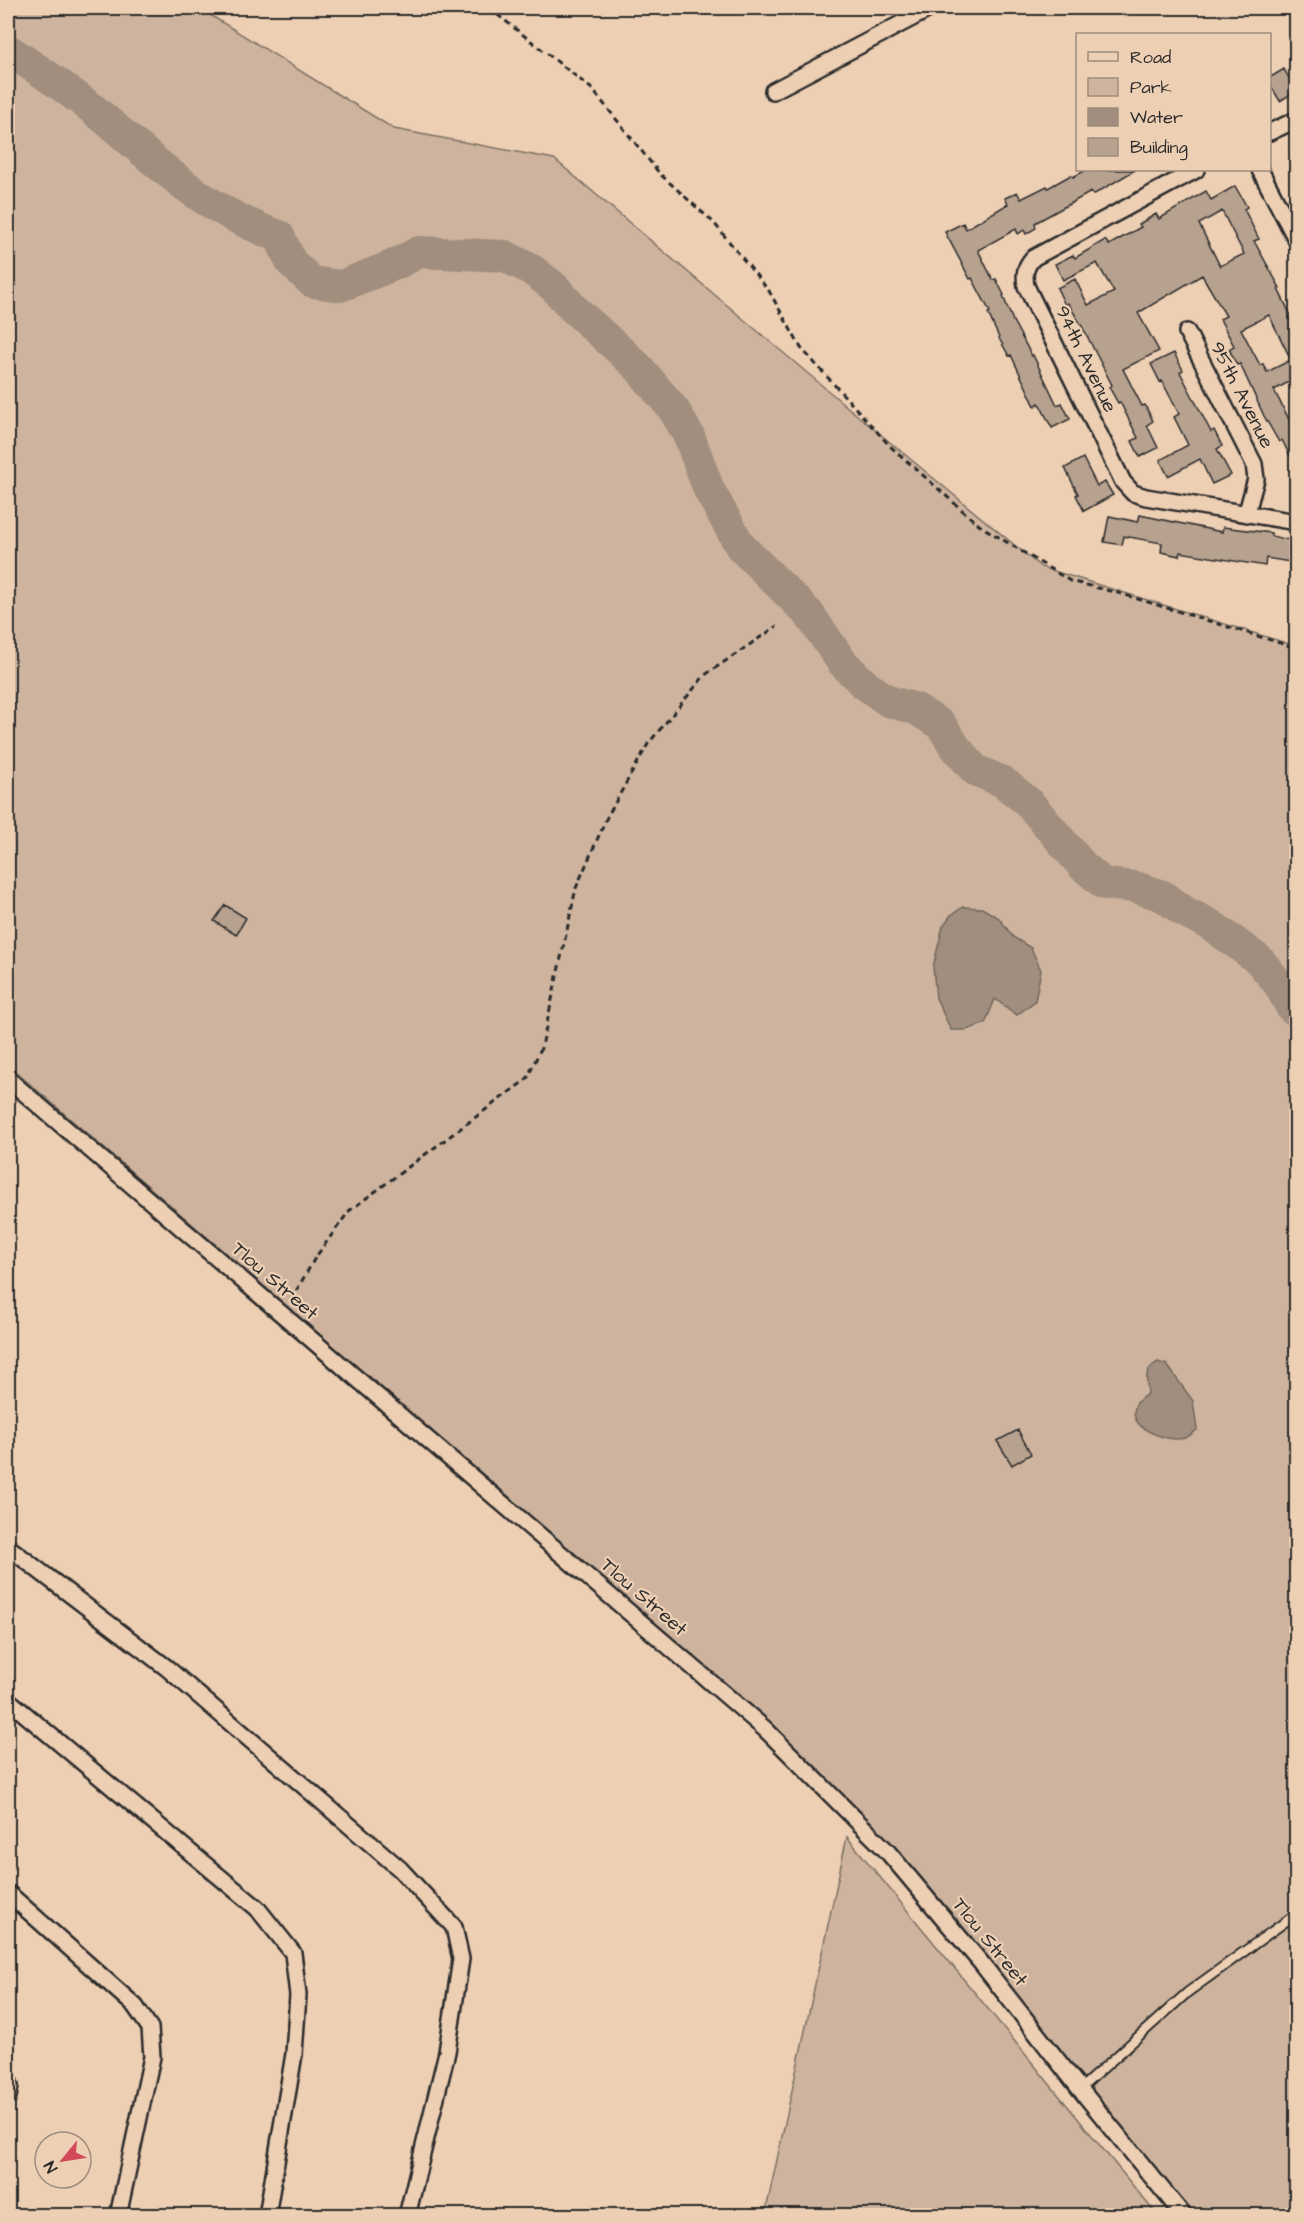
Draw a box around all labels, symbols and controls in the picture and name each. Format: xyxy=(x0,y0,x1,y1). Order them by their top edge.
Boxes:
legend xyxy=(1076,33,1271,171)
text: Road xyxy=(1130,45,1171,70)
text: Park xyxy=(1130,75,1172,100)
text: Water xyxy=(1130,105,1183,130)
text: Building xyxy=(1130,135,1188,161)
street label: 94th Avenue xyxy=(1048,301,1124,417)
street label: 95th Avenue xyxy=(1203,337,1281,453)
street label: Tlou Street xyxy=(226,1235,324,1327)
street label: Tlou Street xyxy=(595,1551,693,1643)
street label: Tlou Street xyxy=(946,1892,1034,1992)
north arrow xyxy=(33,2130,93,2190)
text: N xyxy=(39,2157,63,2177)

